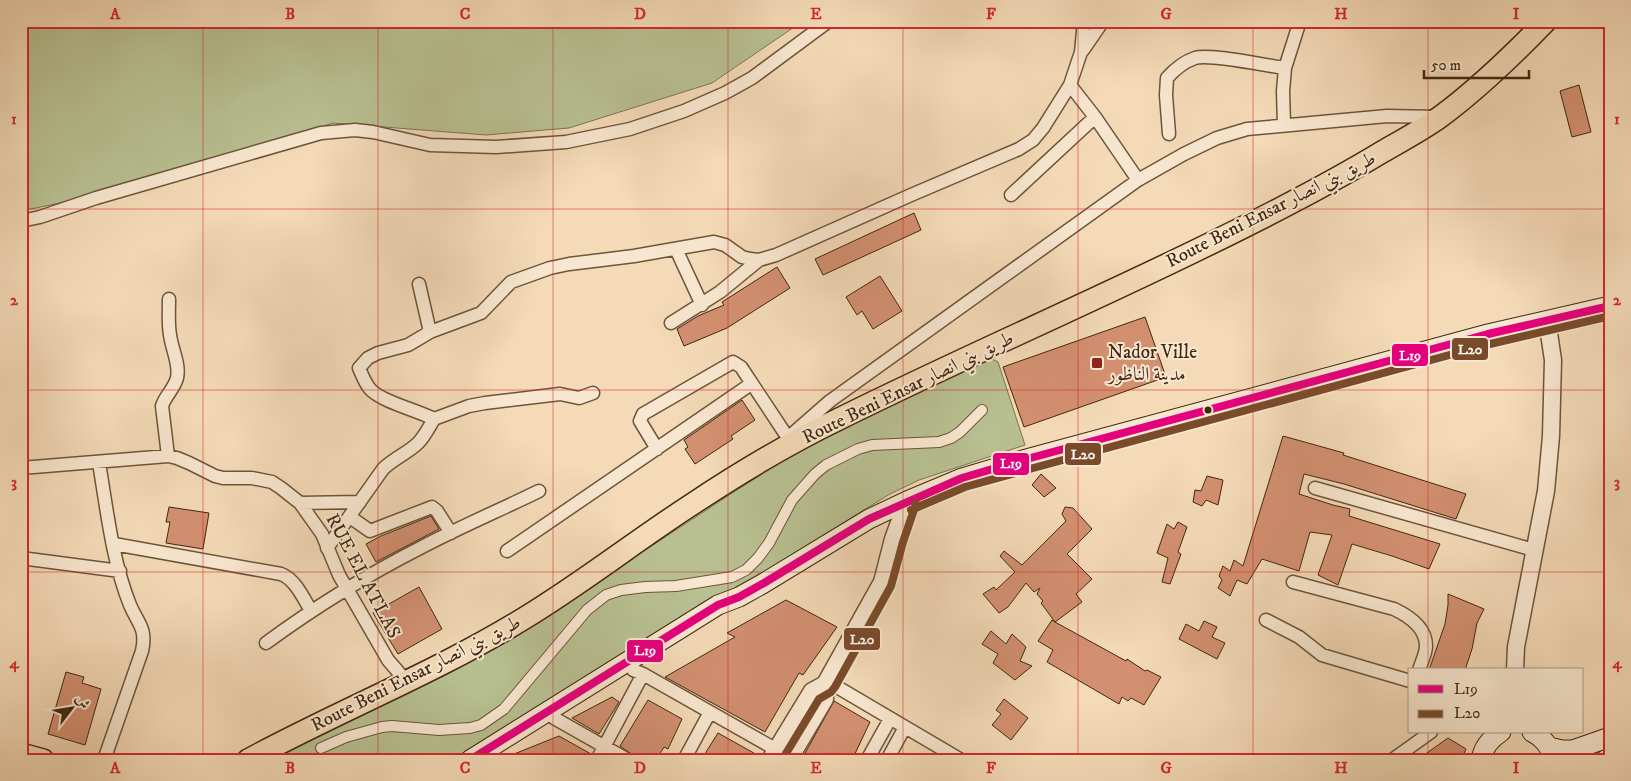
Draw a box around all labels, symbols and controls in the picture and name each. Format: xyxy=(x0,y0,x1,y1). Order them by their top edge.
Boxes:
text: A xyxy=(109,4,121,24)
text: B xyxy=(285,4,295,24)
text: C xyxy=(460,4,470,24)
text: D xyxy=(634,4,646,24)
text: E xyxy=(810,4,822,24)
text: F xyxy=(986,4,996,24)
text: G xyxy=(1160,4,1172,24)
text: H xyxy=(1334,4,1348,24)
text: I xyxy=(1513,4,1520,24)
scale bar xyxy=(1424,48,1528,80)
text: 50 m xyxy=(1431,56,1461,75)
text: 1 xyxy=(11,109,17,129)
text: 1 xyxy=(1614,109,1620,129)
street label: Route Beni Ensar طريق بني انصار xyxy=(1162,147,1382,277)
text: 2 xyxy=(10,290,19,310)
text: 2 xyxy=(1613,290,1622,310)
street label: Route Beni Ensar طريق بني انصار xyxy=(799,327,1020,454)
line badge: L20 xyxy=(1451,337,1489,361)
place label: Nador Ville مدينة الناظور xyxy=(1106,341,1197,386)
text: L20 xyxy=(1458,341,1483,359)
line badge: L19 xyxy=(1391,343,1429,367)
text: L19 xyxy=(1399,347,1421,365)
marker: Nador Ville مدينة الناظور xyxy=(1090,356,1104,370)
unlabelled marker xyxy=(1203,405,1213,415)
line badge: L20 xyxy=(1064,442,1102,466)
text: L20 xyxy=(1071,446,1096,464)
line badge: L19 xyxy=(992,452,1030,476)
text: L19 xyxy=(1000,455,1022,473)
text: 3 xyxy=(11,472,17,492)
text: 3 xyxy=(1614,472,1620,492)
street label: RUE EL ATLAS xyxy=(320,510,406,642)
street label: Route Beni Ensar طريق بني انصار xyxy=(307,611,527,741)
line badge: L20 xyxy=(843,627,881,651)
text: L20 xyxy=(850,631,875,649)
line badge: L19 xyxy=(626,639,664,663)
text: L19 xyxy=(634,642,656,660)
text: 4 xyxy=(8,653,19,673)
text: 4 xyxy=(1611,653,1622,673)
legend xyxy=(1408,668,1584,734)
text: L19 xyxy=(1454,680,1478,699)
north arrow xyxy=(48,684,98,734)
text: ش xyxy=(71,691,94,713)
text: L20 xyxy=(1454,704,1480,723)
text: A xyxy=(109,758,121,778)
text: B xyxy=(285,758,295,778)
text: C xyxy=(460,758,470,778)
text: D xyxy=(634,758,646,778)
text: E xyxy=(810,758,822,778)
text: F xyxy=(986,758,996,778)
text: G xyxy=(1160,758,1172,778)
text: H xyxy=(1334,758,1348,778)
text: I xyxy=(1513,758,1520,778)

